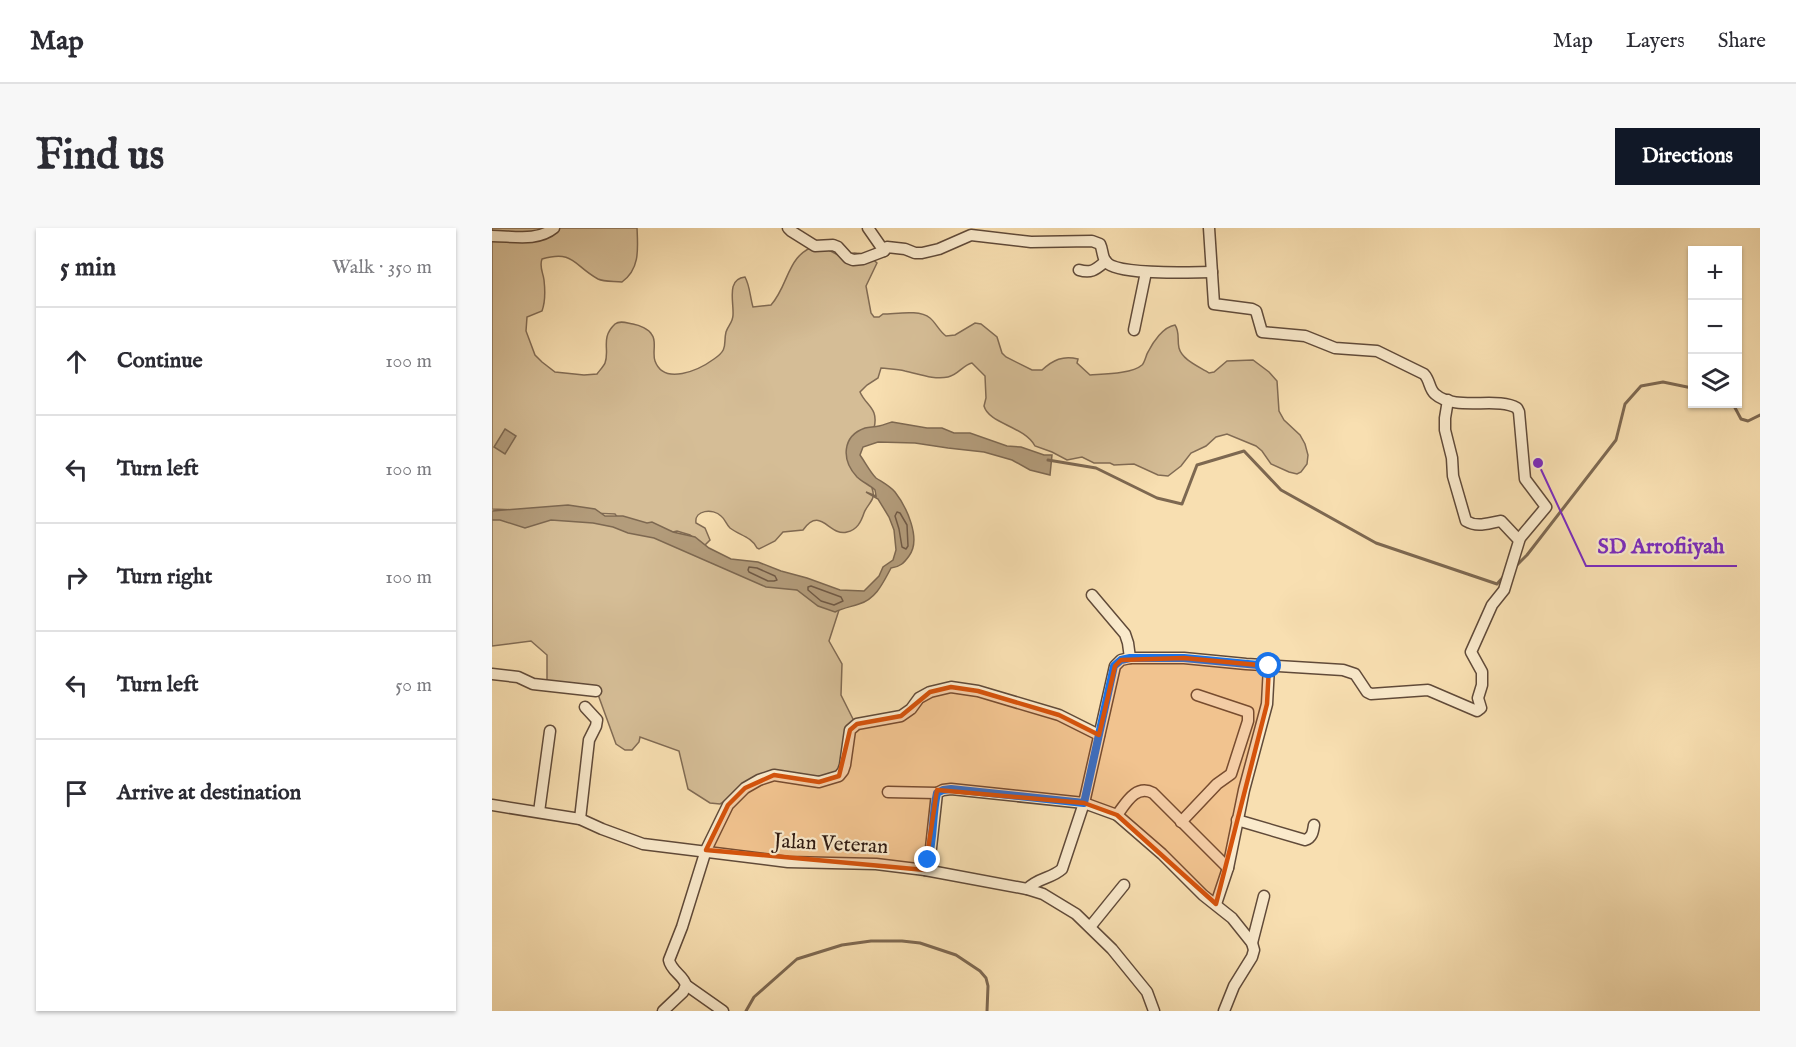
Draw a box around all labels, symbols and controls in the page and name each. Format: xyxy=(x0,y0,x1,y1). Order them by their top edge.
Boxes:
text: Map xyxy=(30,24,84,59)
text: Map xyxy=(1553,28,1593,55)
text: Layers xyxy=(1626,28,1685,55)
text: Share xyxy=(1718,28,1766,55)
button: Directions xyxy=(1615,128,1760,185)
text: Find us xyxy=(36,130,164,183)
map controls xyxy=(1688,246,1742,408)
button: + xyxy=(1688,246,1742,300)
text: 5 min xyxy=(60,251,116,284)
text: Walk · 350 m xyxy=(332,255,432,280)
button: − xyxy=(1688,300,1742,354)
icon: ahead xyxy=(60,345,93,378)
text: Continue xyxy=(117,347,203,375)
text: 100 m xyxy=(385,349,432,374)
button: layers xyxy=(1688,354,1742,408)
icon: left xyxy=(60,453,93,486)
text: Turn left xyxy=(117,455,199,483)
text: 100 m xyxy=(385,457,432,482)
callout: SD Arrofiiyah xyxy=(1586,526,1737,566)
text: SD Arrofiiyah xyxy=(1597,533,1725,561)
icon: right xyxy=(60,561,93,594)
text: Turn right xyxy=(117,563,212,591)
text: 100 m xyxy=(385,565,432,590)
route start xyxy=(1255,652,1281,678)
icon: left xyxy=(60,669,93,702)
text: Turn left xyxy=(117,671,199,699)
text: 50 m xyxy=(395,673,432,698)
icon: arrive xyxy=(60,777,93,810)
text: Arrive at destination xyxy=(117,779,301,807)
street label: Jalan Veteran xyxy=(771,828,889,861)
route end xyxy=(914,846,940,872)

